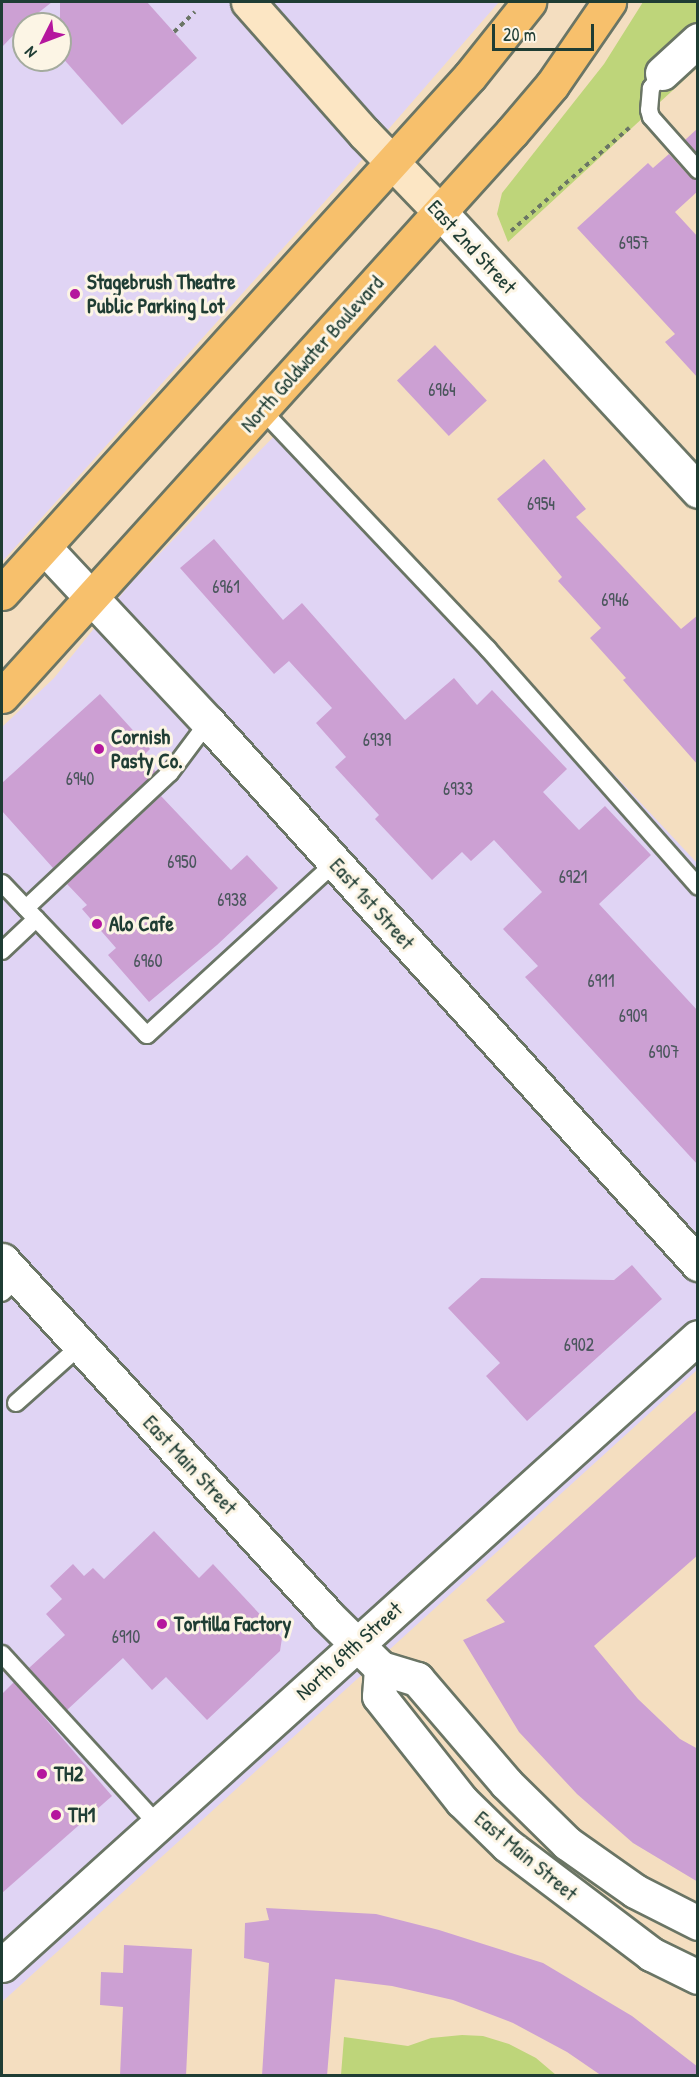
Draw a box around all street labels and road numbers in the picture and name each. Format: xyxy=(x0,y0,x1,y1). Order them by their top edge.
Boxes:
street label: East 2nd Street xyxy=(422,195,522,299)
street label: North Goldwater Boulevard xyxy=(235,271,389,437)
street label: East 1st Street xyxy=(324,853,420,955)
street label: East Main Street xyxy=(138,1410,242,1520)
street label: North 69th Street xyxy=(291,1597,407,1705)
street label: East Main Street xyxy=(470,1806,582,1906)

